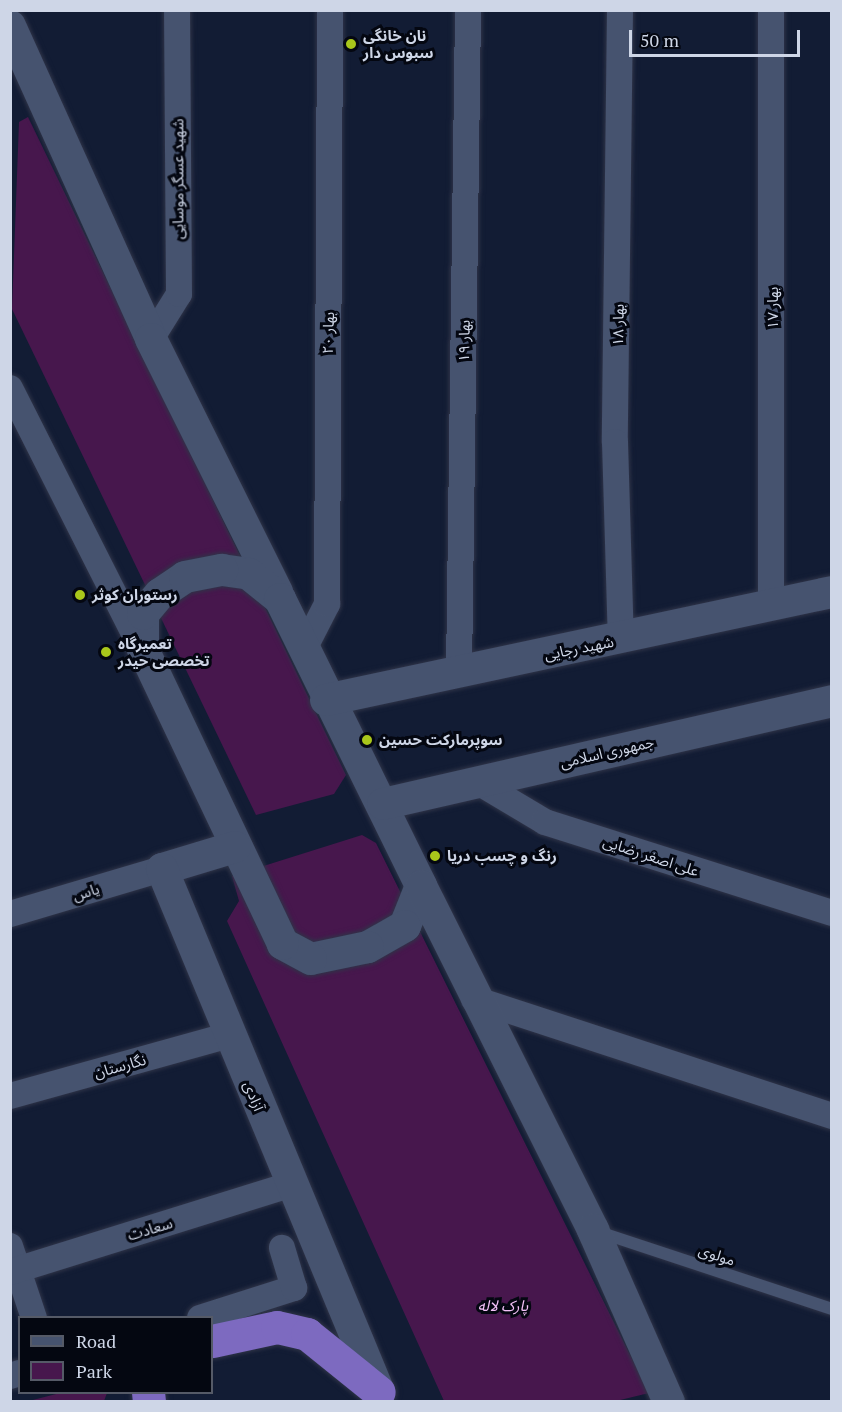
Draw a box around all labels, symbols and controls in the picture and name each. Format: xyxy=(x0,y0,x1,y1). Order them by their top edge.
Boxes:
scale bar xyxy=(632,18,803,56)
place label: نان خانگی سبوس دار xyxy=(363,26,433,61)
text: 50 m xyxy=(640,28,679,52)
marker: نان خانگی سبوس دار xyxy=(344,37,358,51)
street label: شهید عسگر موسایی xyxy=(169,119,187,239)
street label: بهار ۱۷ xyxy=(764,287,782,329)
street label: بهار ۱۸ xyxy=(609,304,627,346)
street label: بهار ۲۰ xyxy=(318,312,338,354)
street label: بهار ۱۹ xyxy=(455,320,473,362)
place label: رستوران کوثر xyxy=(92,586,178,604)
marker: رستوران کوثر xyxy=(73,588,87,602)
street label: شهید رجایی xyxy=(543,632,615,664)
place label: تعمیرگاه تخصصی حیدر xyxy=(118,634,210,669)
marker: تعمیرگاه تخصصی حیدر xyxy=(99,645,113,659)
place label: سوپرمارکت حسین xyxy=(379,731,503,749)
street label: جمهوری اسلامی xyxy=(558,732,656,772)
marker: سوپرمارکت حسین xyxy=(360,733,374,747)
street label: علی اصغر رضایی xyxy=(601,832,701,880)
place label: رنگ و چسب دریا xyxy=(447,847,557,865)
marker: رنگ و چسب دریا xyxy=(428,849,442,863)
street label: یاس xyxy=(70,879,102,905)
street label: نگارستان xyxy=(92,1050,148,1082)
street label: آزادی xyxy=(240,1078,268,1114)
street label: سعادت xyxy=(125,1214,175,1244)
street label: مولوی xyxy=(696,1241,738,1269)
park label: پارک لاله xyxy=(478,1297,528,1315)
legend xyxy=(18,1316,213,1394)
text: Road xyxy=(76,1329,116,1353)
text: Park xyxy=(76,1359,112,1383)

